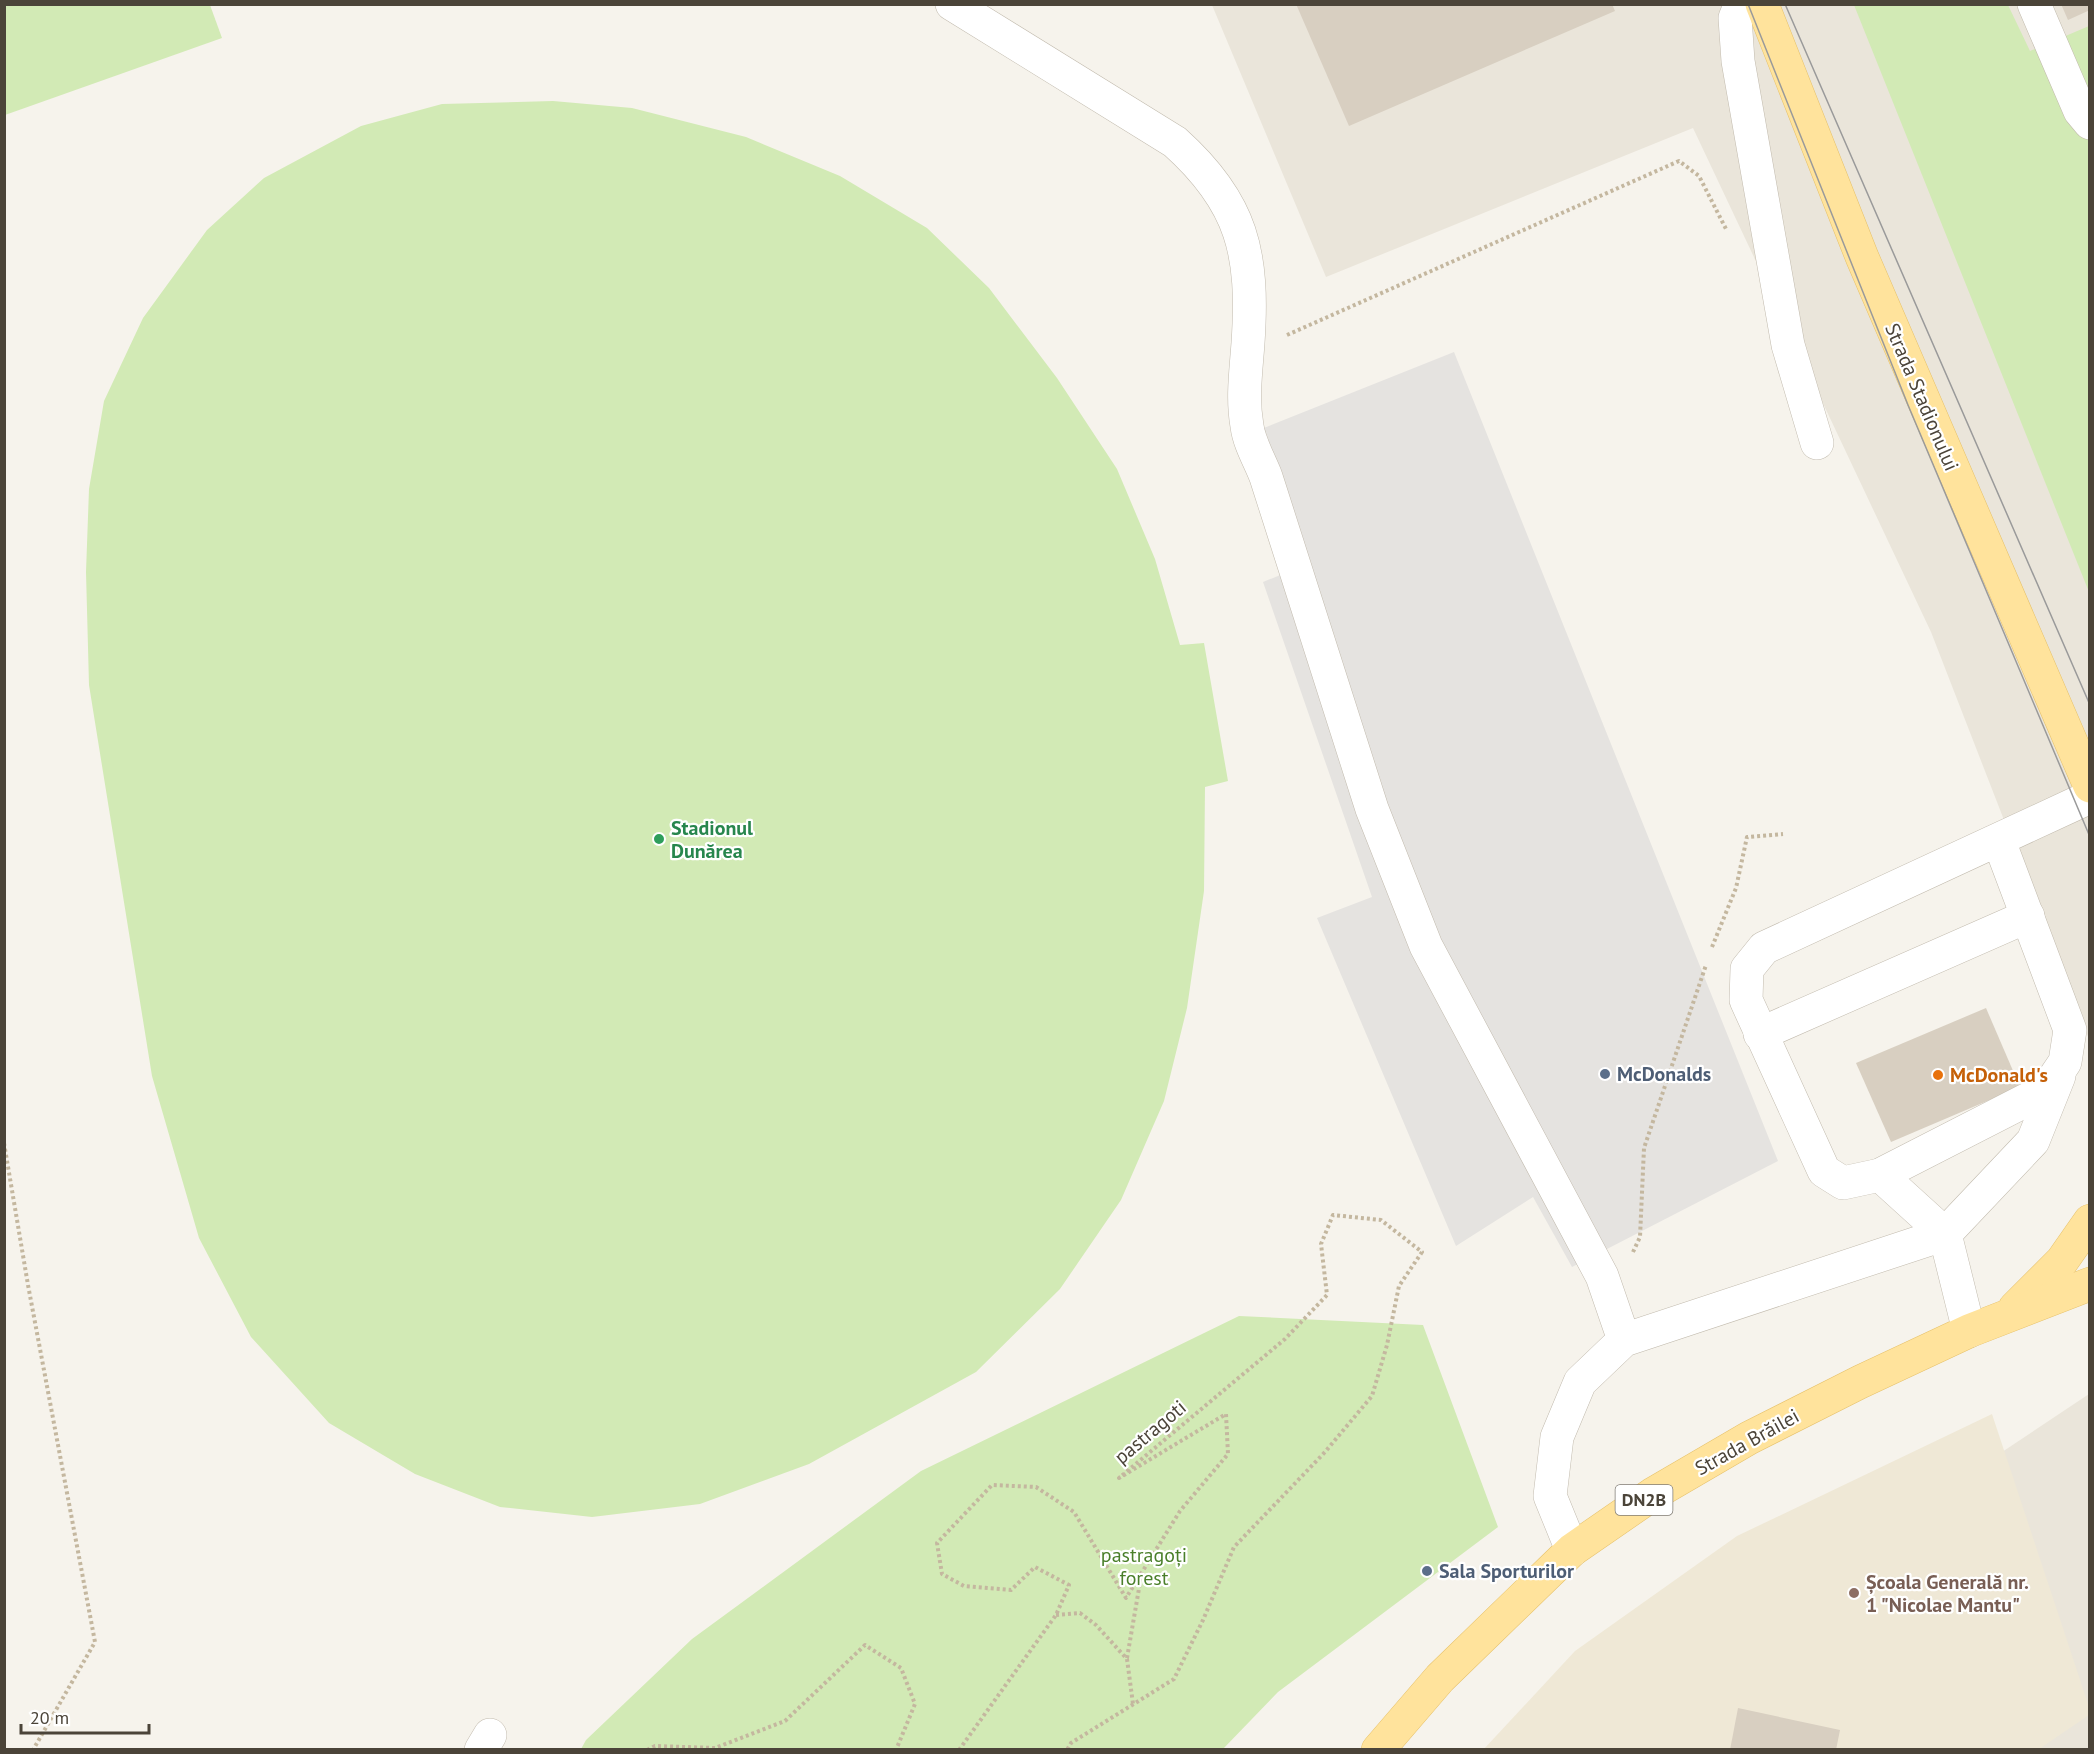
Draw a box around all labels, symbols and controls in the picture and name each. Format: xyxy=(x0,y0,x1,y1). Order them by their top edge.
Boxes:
street label: Strada Stadionului xyxy=(1879,319,1965,475)
place label: Stadionul Dunărea xyxy=(671,815,753,864)
marker: Stadionul Dunărea xyxy=(652,832,666,846)
place label: McDonalds xyxy=(1617,1061,1711,1087)
place label: McDonald's xyxy=(1950,1062,2048,1088)
marker: McDonalds xyxy=(1598,1067,1612,1081)
marker: McDonald's xyxy=(1931,1068,1945,1082)
street label: pastragoti xyxy=(1109,1394,1191,1470)
street label: Strada Brăilei xyxy=(1690,1403,1804,1481)
road number: DN2B xyxy=(1616,1485,1672,1515)
park label: pastragoți forest xyxy=(1101,1542,1187,1591)
place label: Sala Sporturilor xyxy=(1439,1558,1574,1584)
marker: Sala Sporturilor xyxy=(1420,1564,1434,1578)
place label: Școala Generală nr. 1 "Nicolae Mantu" xyxy=(1866,1569,2029,1618)
marker: Școala Generală nr. 1 "Nicolae Mantu" xyxy=(1847,1586,1861,1600)
scale bar xyxy=(21,1697,148,1735)
text: 20 m xyxy=(30,1706,69,1729)

